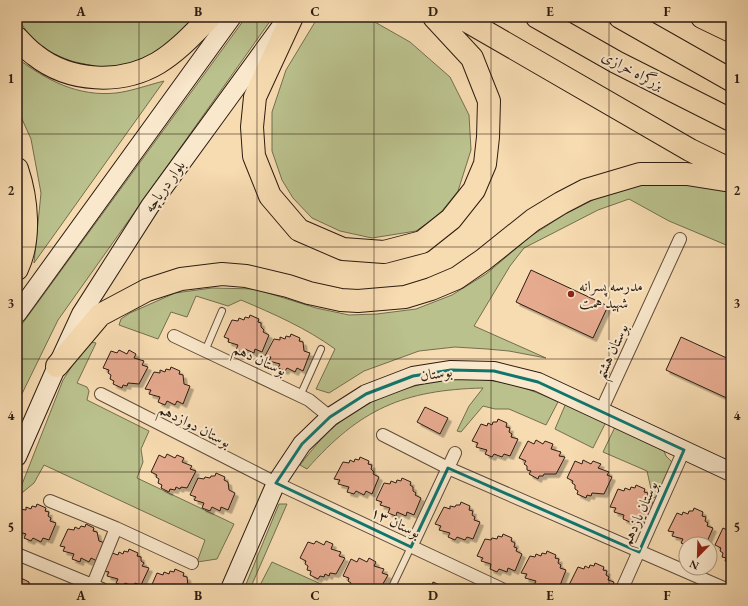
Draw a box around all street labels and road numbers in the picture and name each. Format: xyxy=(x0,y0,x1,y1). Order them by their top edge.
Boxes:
street label: بزرگراه خرازی xyxy=(599,46,667,94)
street label: بلوار دریاچه xyxy=(139,156,191,217)
street label: بوستان هشتم xyxy=(590,320,638,384)
street label: بوستان دهم xyxy=(228,338,290,384)
street label: بوستان xyxy=(419,361,453,385)
street label: بوستان دوازدهم xyxy=(153,399,234,456)
street label: بوستان یازدهم xyxy=(616,478,666,550)
street label: بوستان ۱۳ xyxy=(368,502,424,542)

